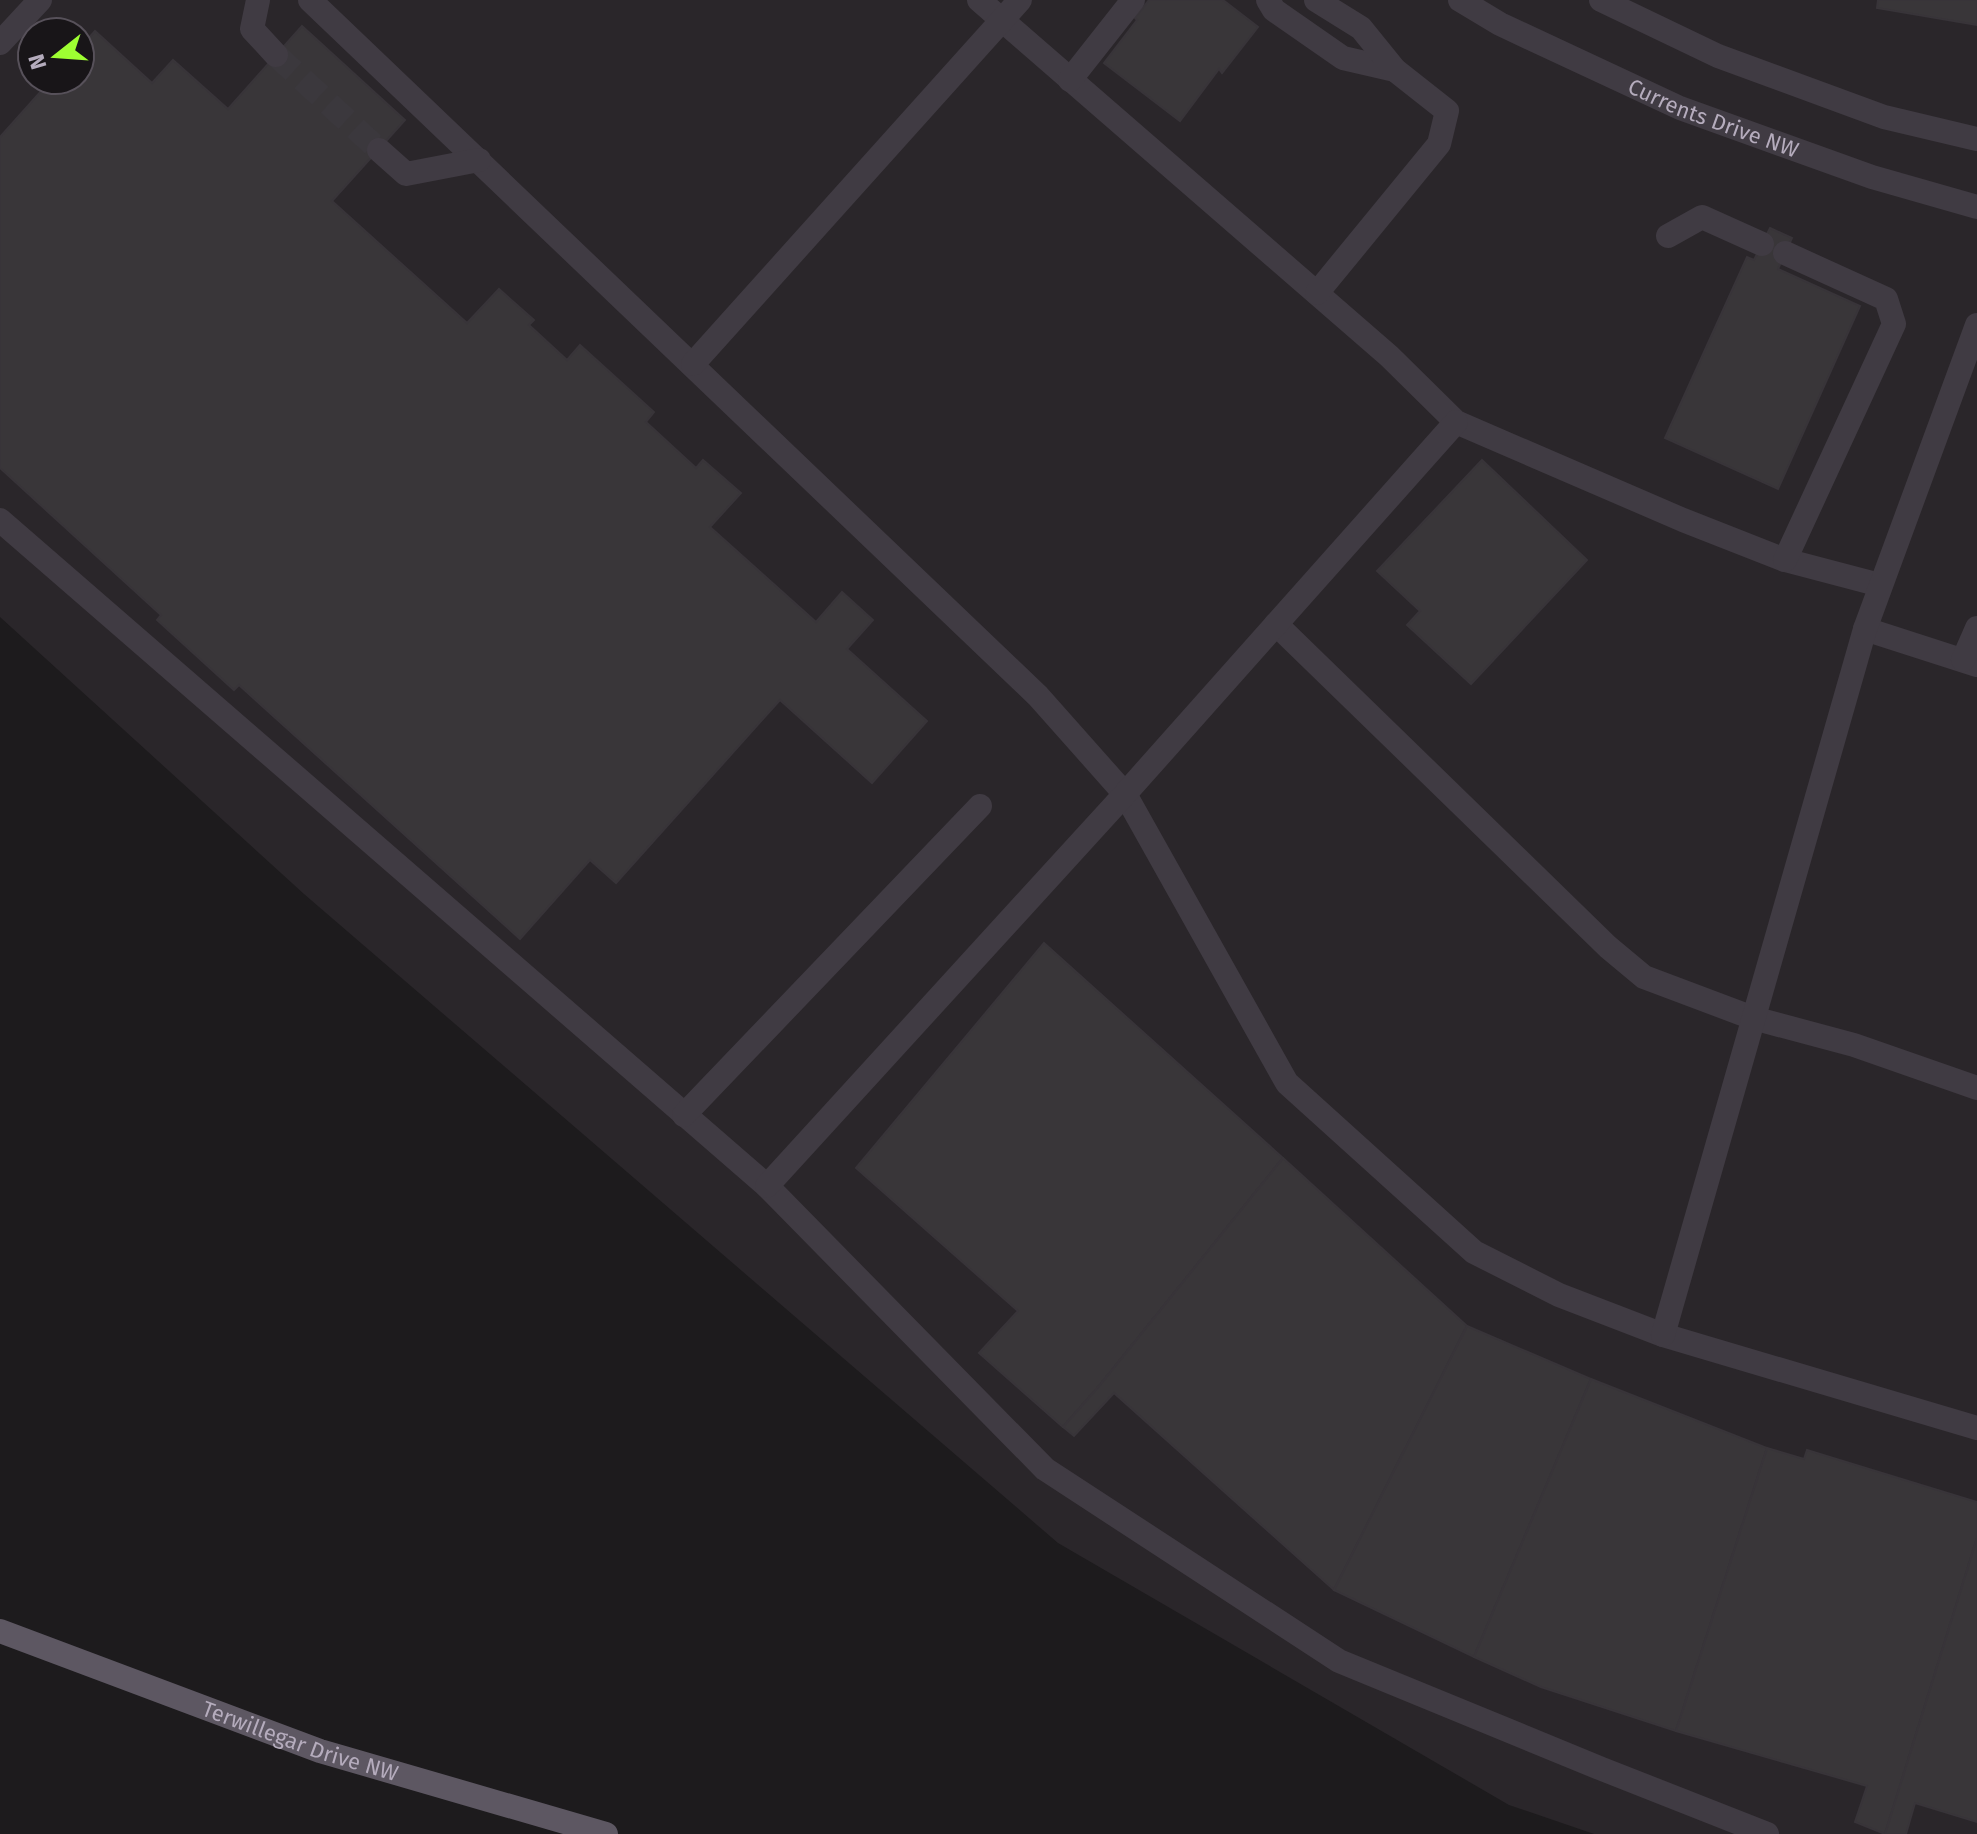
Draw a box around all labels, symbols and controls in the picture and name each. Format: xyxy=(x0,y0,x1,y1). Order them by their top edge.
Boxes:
north arrow xyxy=(16,16,96,96)
text: N xyxy=(22,51,52,73)
street label: Currents Drive NW xyxy=(1624,73,1802,163)
street label: Terwillegar Drive NW xyxy=(198,1695,401,1787)

